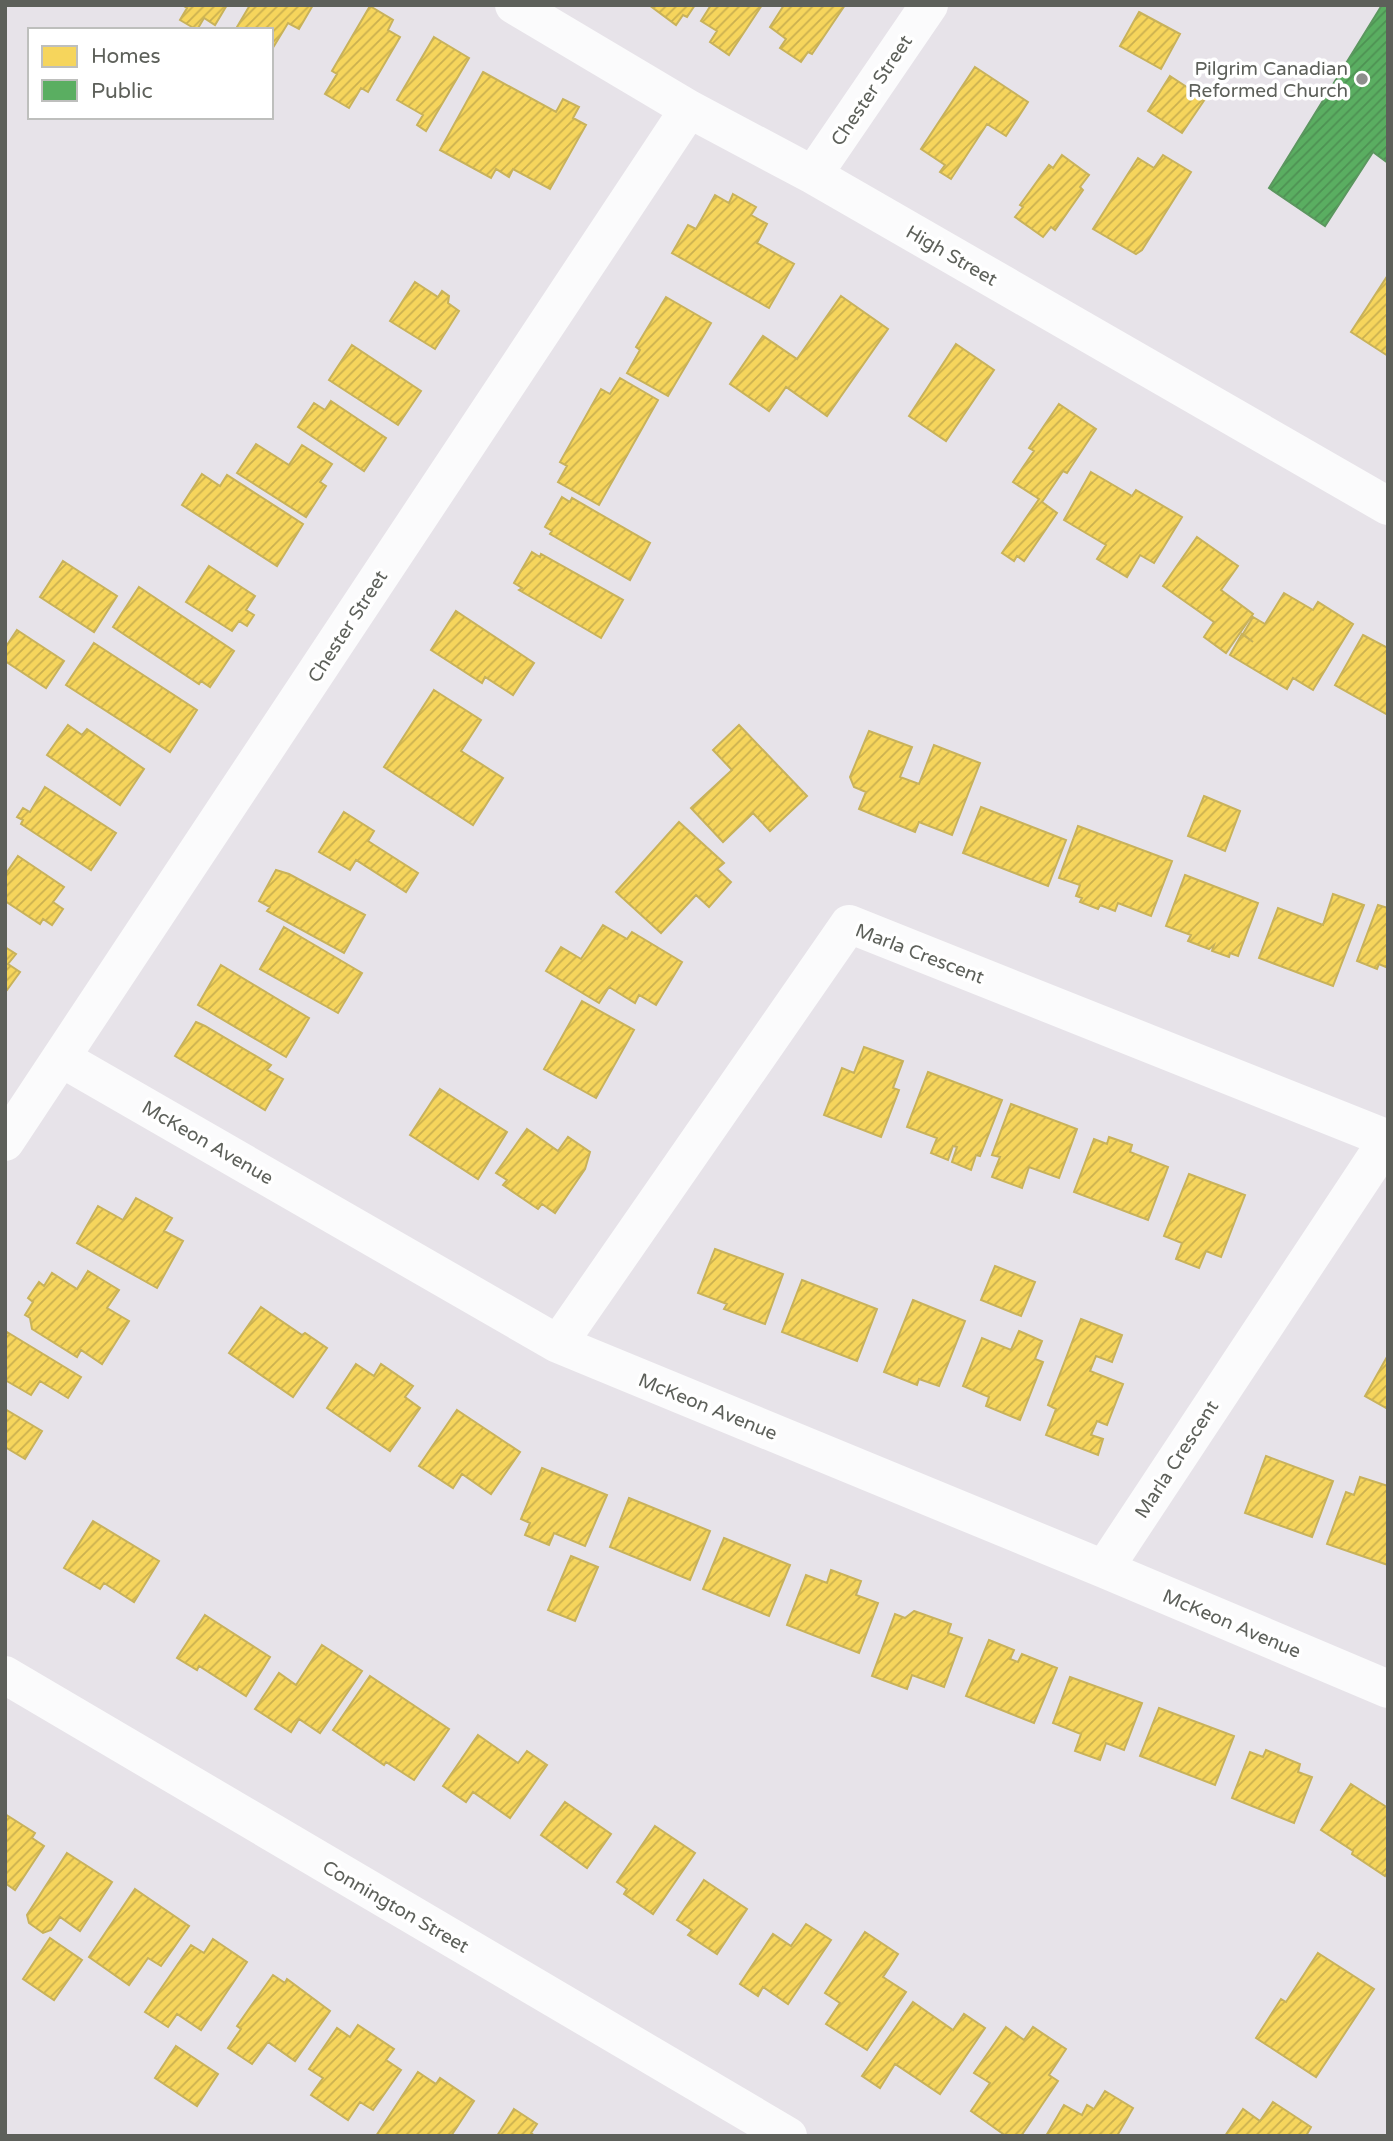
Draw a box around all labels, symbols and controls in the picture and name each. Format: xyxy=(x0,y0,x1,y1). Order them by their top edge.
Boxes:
legend xyxy=(28,28,273,119)
street label: Chester Street xyxy=(827,31,917,150)
text: Homes xyxy=(91,44,161,69)
place label: Pilgrim Canadian Reformed Church xyxy=(1188,58,1348,102)
marker: Pilgrim Canadian Reformed Church xyxy=(1354,71,1370,87)
text: Public xyxy=(91,79,153,104)
street label: High Street xyxy=(902,221,1001,291)
street label: Chester Street xyxy=(303,566,392,687)
street label: Marla Crescent xyxy=(852,919,987,989)
street label: McKeon Avenue xyxy=(138,1096,277,1189)
street label: McKeon Avenue xyxy=(635,1369,780,1445)
street label: Marla Crescent xyxy=(1131,1397,1223,1523)
street label: McKeon Avenue xyxy=(1159,1585,1304,1663)
street label: Connington Street xyxy=(318,1856,473,1958)

